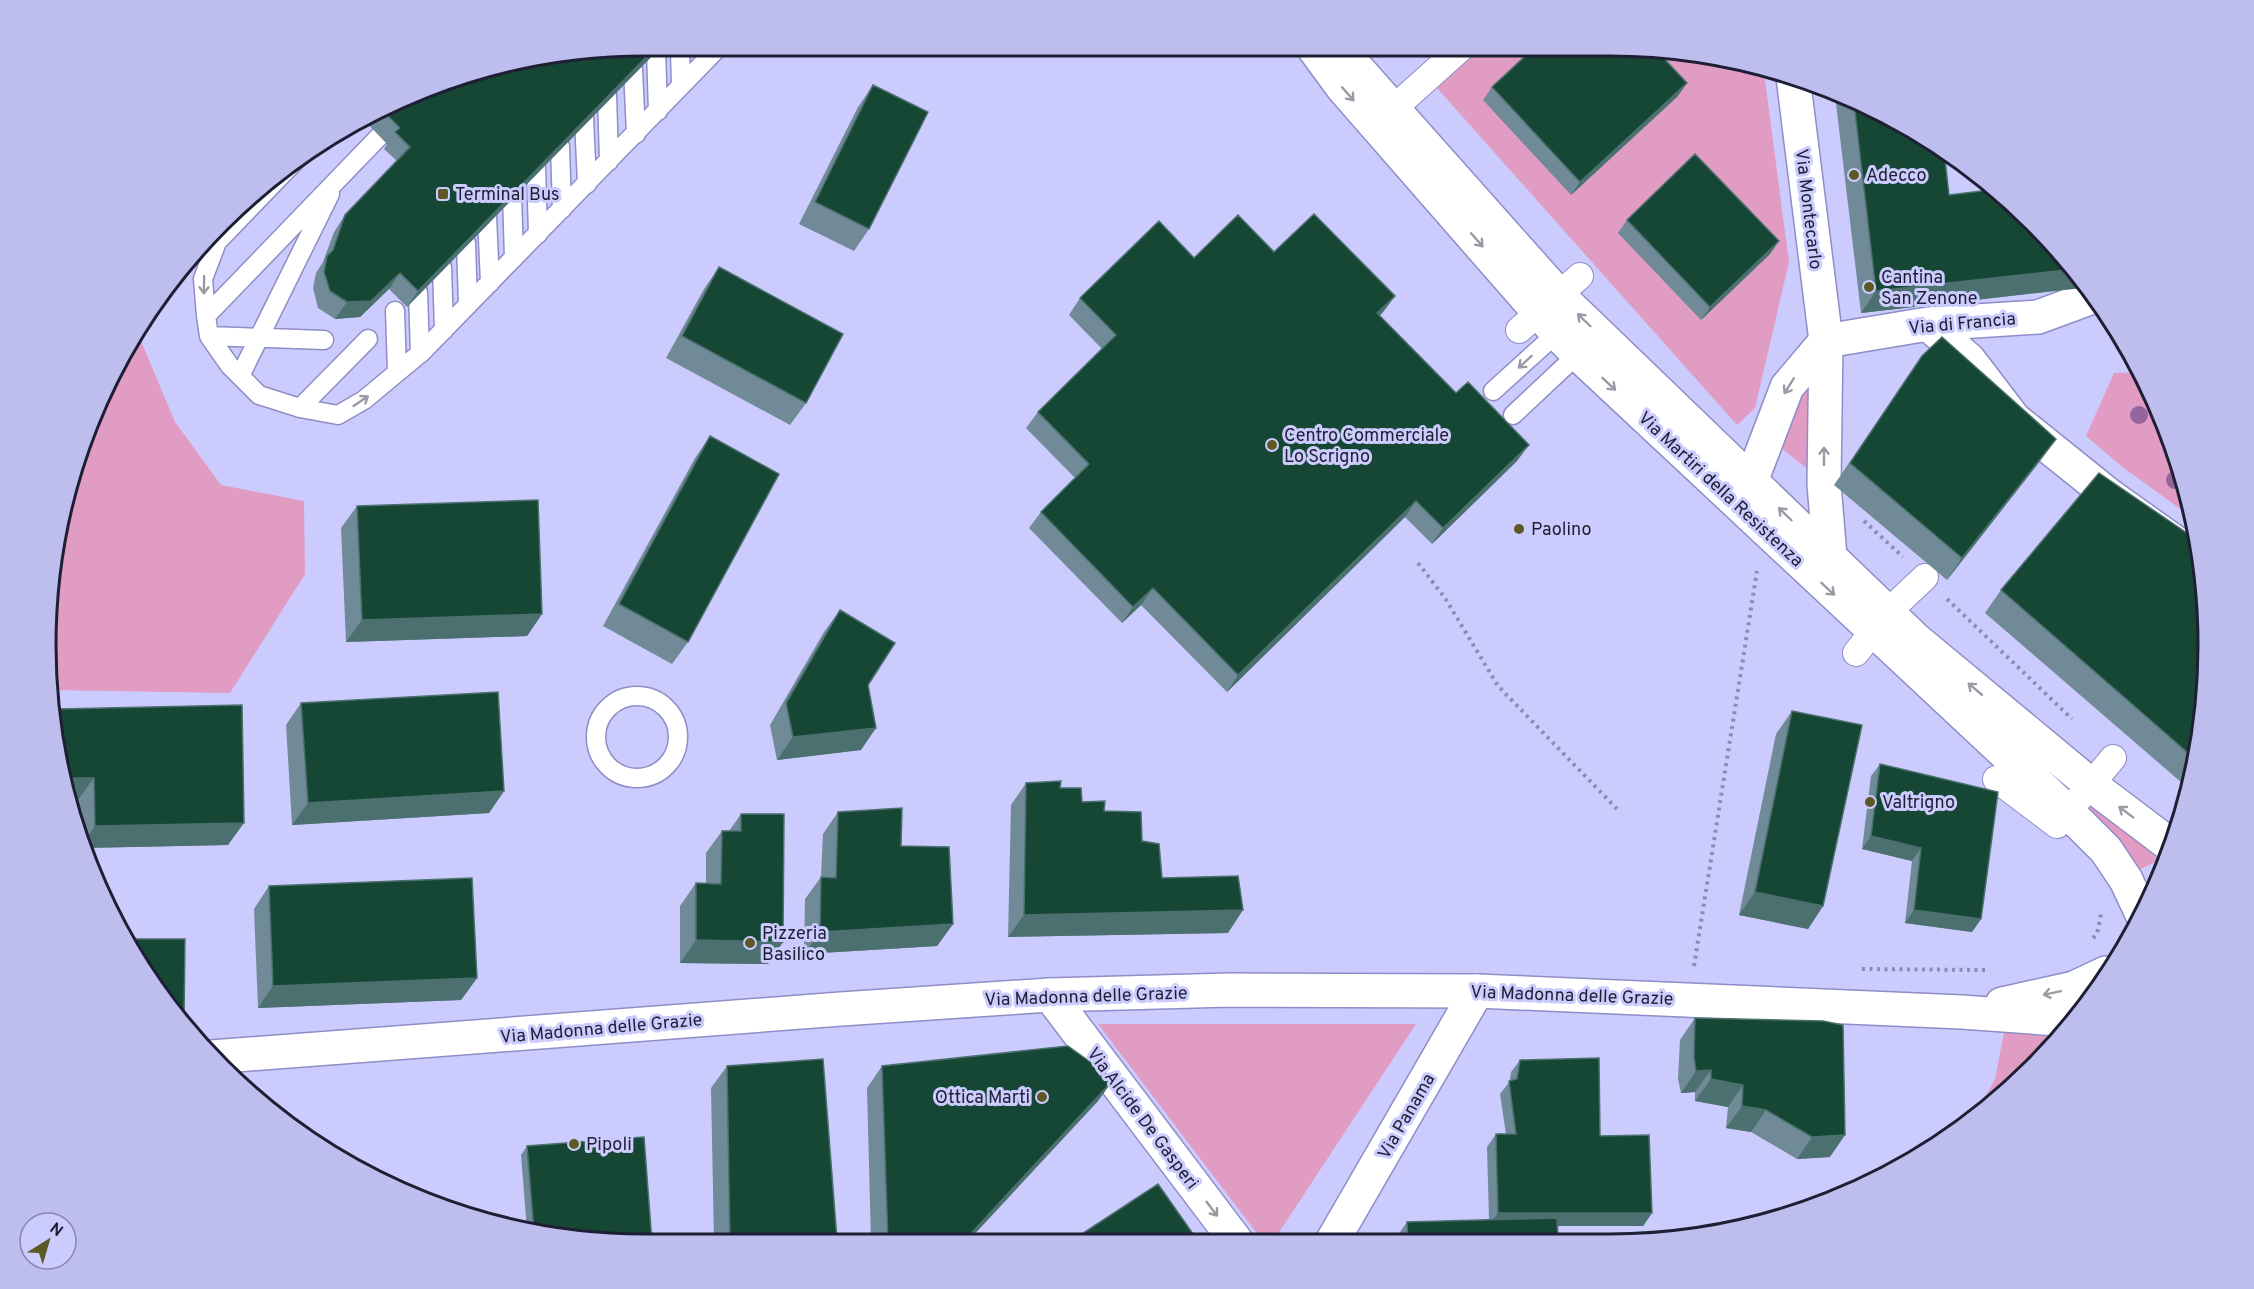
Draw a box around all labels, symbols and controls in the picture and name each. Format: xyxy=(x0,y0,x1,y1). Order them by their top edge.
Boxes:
one-way arrow xyxy=(1342,86,1355,102)
street label: Via Montecarlo xyxy=(1789,148,1826,271)
place label: Adecco xyxy=(1866,165,1927,188)
marker: Adecco xyxy=(1847,168,1861,182)
place label: Terminal Bus xyxy=(455,184,560,207)
marker: Terminal Bus xyxy=(436,187,450,201)
one-way arrow xyxy=(1470,233,1484,248)
place label: Cantina San Zenone xyxy=(1881,267,1978,311)
one-way arrow xyxy=(199,275,210,295)
marker: Cantina San Zenone xyxy=(1862,280,1876,294)
street label: Via di Francia xyxy=(1908,308,2017,341)
one-way arrow xyxy=(1577,313,1592,328)
one-way arrow xyxy=(1518,355,1533,369)
one-way arrow xyxy=(1602,377,1617,391)
one-way arrow xyxy=(1783,378,1796,395)
one-way arrow xyxy=(352,395,368,407)
street label: Via Martiri della Resistenza xyxy=(1632,407,1808,573)
place label: Centro Commerciale Lo Scrigno xyxy=(1284,425,1449,469)
marker: Centro Commerciale Lo Scrigno xyxy=(1265,438,1279,452)
one-way arrow xyxy=(1818,447,1830,467)
one-way arrow xyxy=(1778,507,1793,521)
place label: Paolino xyxy=(1531,519,1592,542)
marker: Paolino xyxy=(1512,522,1526,536)
one-way arrow xyxy=(1820,582,1835,596)
one-way arrow xyxy=(1967,682,1983,695)
place label: Valtrigno xyxy=(1882,792,1955,815)
marker: Valtrigno xyxy=(1863,795,1877,809)
one-way arrow xyxy=(2119,805,2135,818)
place label: Pizzeria Basilico xyxy=(762,923,827,967)
marker: Pizzeria Basilico xyxy=(743,936,757,950)
street label: Via Madonna delle Grazie xyxy=(1470,981,1674,1012)
street label: Via Madonna delle Grazie xyxy=(984,982,1188,1013)
one-way arrow xyxy=(2042,988,2062,999)
street label: Via Madonna delle Grazie xyxy=(499,1009,703,1050)
street label: Via Alcide De Gasperi xyxy=(1081,1043,1203,1194)
street label: Via Panama xyxy=(1373,1070,1441,1164)
place label: Ottica Marti xyxy=(935,1087,1030,1110)
marker: Ottica Marti xyxy=(1035,1090,1049,1104)
place label: Pipoli xyxy=(586,1134,632,1157)
marker: Pipoli xyxy=(567,1137,581,1151)
one-way arrow xyxy=(1206,1200,1219,1216)
north arrow xyxy=(18,1211,78,1271)
text: N xyxy=(45,1219,66,1242)

